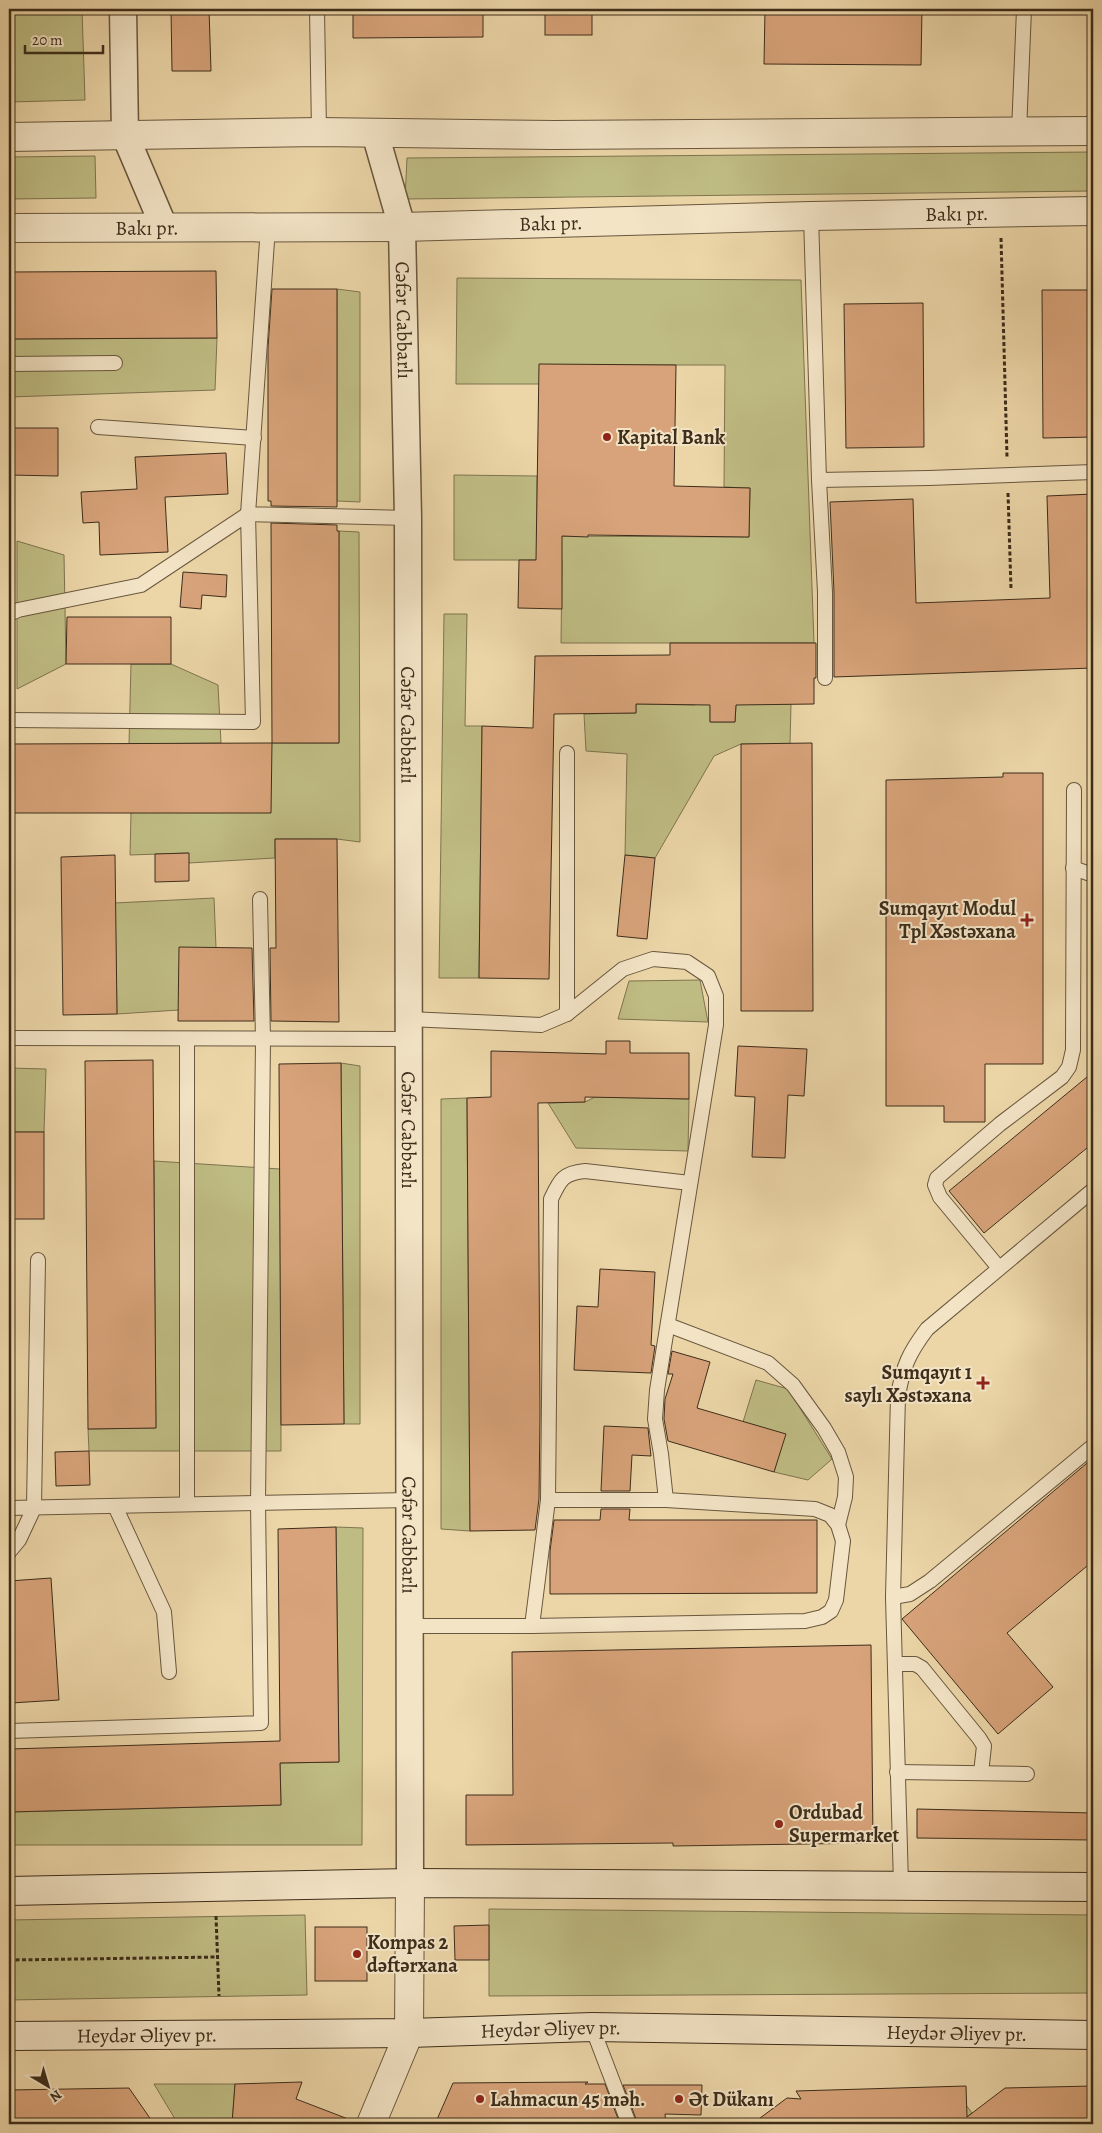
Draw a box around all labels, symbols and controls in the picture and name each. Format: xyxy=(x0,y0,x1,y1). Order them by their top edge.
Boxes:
scale bar xyxy=(25,22,102,54)
text: 20 m xyxy=(32,30,63,50)
street label: Bakı pr. xyxy=(925,199,989,227)
street label: Bakı pr. xyxy=(519,209,583,237)
street label: Bakı pr. xyxy=(115,214,179,241)
street label: Cəfər Cabbarlı xyxy=(389,261,419,379)
place label: Kapital Bank xyxy=(617,424,726,451)
marker: Kapital Bank xyxy=(601,431,613,443)
street label: Cəfər Cabbarlı xyxy=(395,666,422,784)
place label: Sumqayıt Modul Tpl Xəstəxana xyxy=(879,895,1017,945)
marker: Sumqayıt Modul Tpl Xəstəxana xyxy=(1020,913,1034,927)
street label: Cəfər Cabbarlı xyxy=(395,1071,422,1189)
place label: Sumqayıt 1 saylı Xəstəxana xyxy=(845,1359,972,1409)
marker: Sumqayıt 1 saylı Xəstəxana xyxy=(976,1376,990,1390)
street label: Cəfər Cabbarlı xyxy=(396,1476,423,1594)
place label: Ordubad Supermarket xyxy=(789,1799,900,1849)
marker: Ordubad Supermarket xyxy=(773,1818,785,1830)
place label: Kompas 2 dəftərxana xyxy=(367,1929,458,1979)
marker: Kompas 2 dəftərxana xyxy=(351,1948,363,1960)
street label: Heydər Əliyev pr. xyxy=(480,2013,622,2044)
street label: Heydər Əliyev pr. xyxy=(886,2018,1027,2047)
street label: Heydər Əliyev pr. xyxy=(76,2021,217,2049)
north arrow xyxy=(22,2060,72,2110)
text: N xyxy=(46,2085,66,2106)
place label: Lahmacun 45 mәh. xyxy=(490,2086,646,2113)
place label: Әt Dükanı xyxy=(689,2086,774,2113)
marker: Lahmacun 45 mәh. xyxy=(474,2093,486,2105)
marker: Әt Dükanı xyxy=(673,2093,685,2105)

